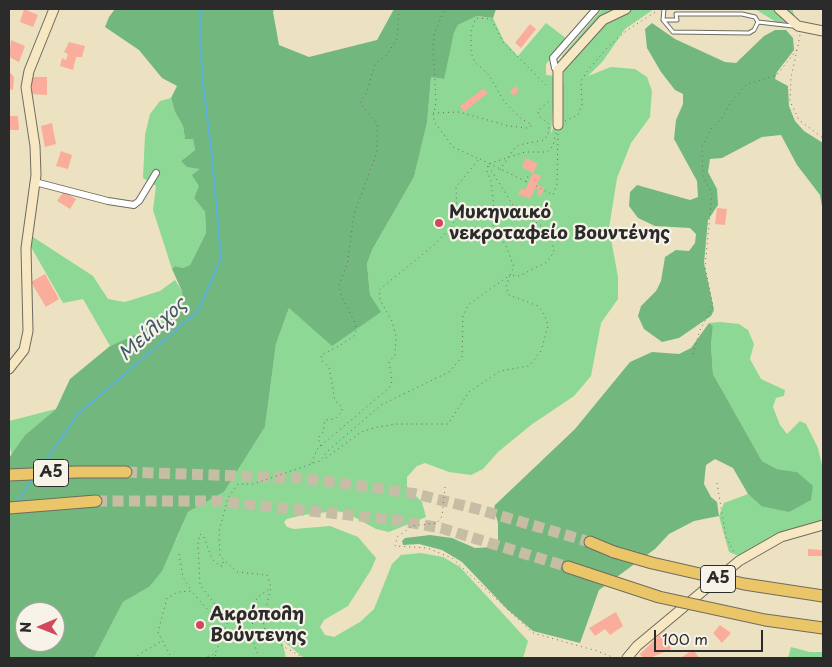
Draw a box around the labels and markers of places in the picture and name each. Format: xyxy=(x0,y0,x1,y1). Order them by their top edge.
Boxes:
place label: Μυκηναικό νεκροταφείο Βουντένης xyxy=(449,202,670,244)
marker: Μυκηναικό νεκροταφείο Βουντένης xyxy=(433,217,445,229)
place label: Ακρόπολη Βούντενης xyxy=(210,604,306,646)
marker: Ακρόπολη Βούντενης xyxy=(194,619,206,631)

